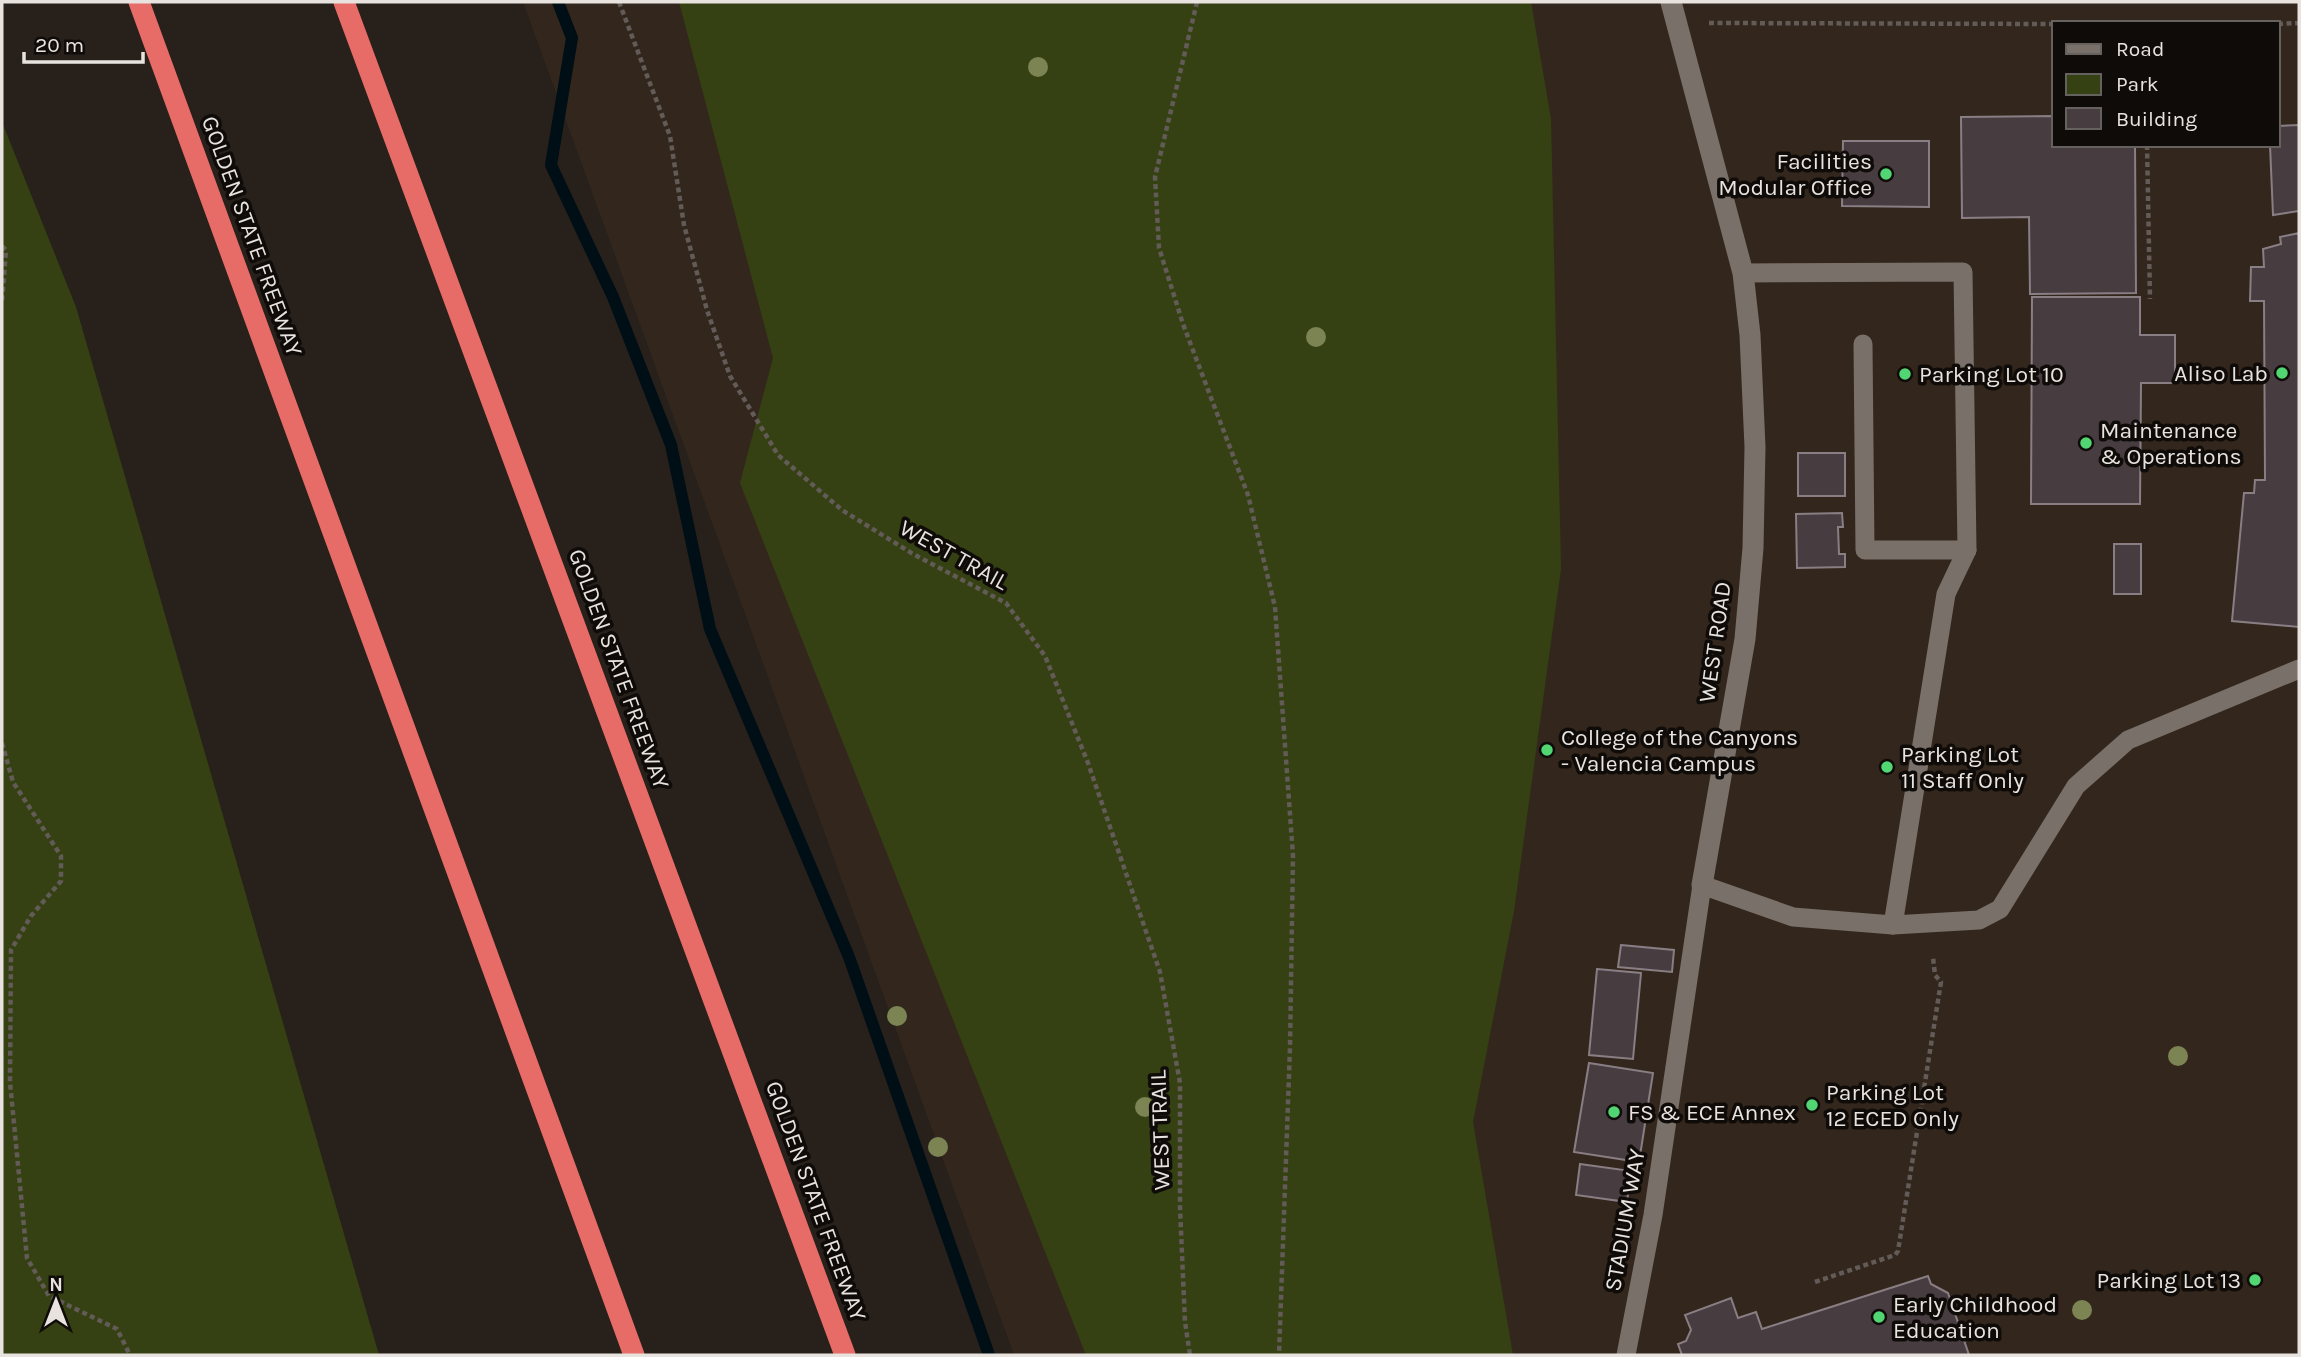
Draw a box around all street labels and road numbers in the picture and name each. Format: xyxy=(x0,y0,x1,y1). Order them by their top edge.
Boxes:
street label: GOLDEN STATE FREEWAY xyxy=(196,112,308,360)
street label: WEST TRAIL xyxy=(895,514,1013,596)
street label: GOLDEN STATE FREEWAY xyxy=(563,545,675,793)
street label: WEST ROAD xyxy=(1693,580,1737,704)
street label: WEST TRAIL xyxy=(1144,1069,1176,1191)
street label: GOLDEN STATE FREEWAY xyxy=(760,1077,872,1325)
street label: STADIUM WAY xyxy=(1599,1146,1651,1293)

